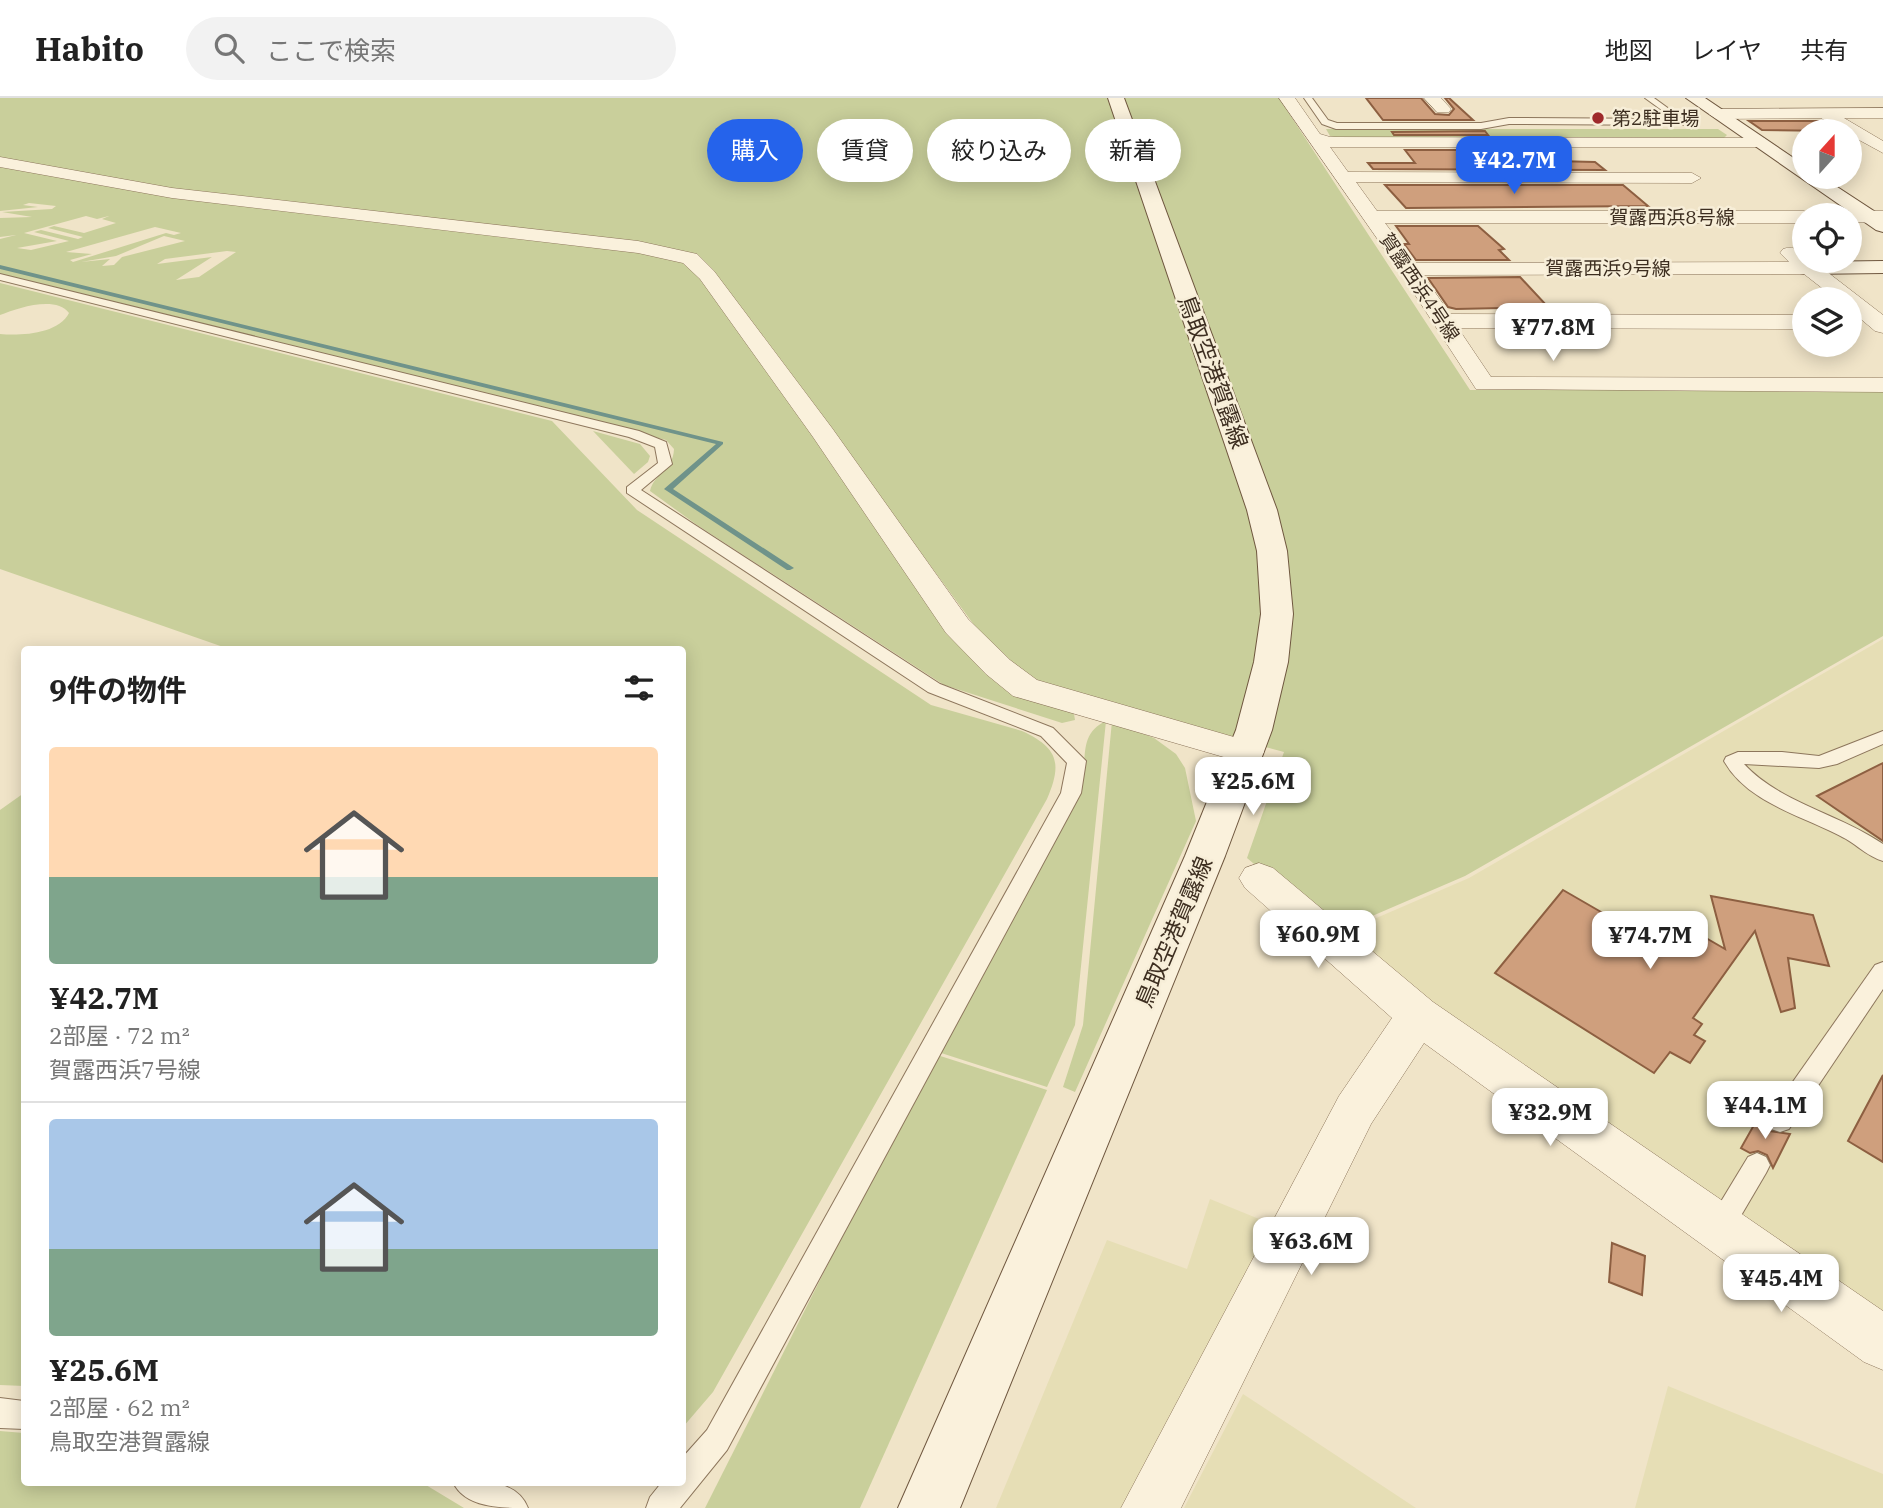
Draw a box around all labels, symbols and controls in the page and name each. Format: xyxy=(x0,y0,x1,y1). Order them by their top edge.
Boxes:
search box xyxy=(186,17,676,80)
text: Habito xyxy=(35,27,144,70)
icon: search xyxy=(210,29,248,67)
text: ここで検索 xyxy=(266,33,396,67)
text: 地図 xyxy=(1605,34,1653,66)
text: レイヤ xyxy=(1691,34,1762,66)
text: 共有 xyxy=(1800,34,1848,66)
place label: 第2駐車場 xyxy=(1612,106,1699,130)
marker: 第2駐車場 xyxy=(1590,110,1606,126)
chip: 購入 xyxy=(707,119,803,182)
chip: 賃貸 xyxy=(817,119,913,182)
chip: 絞り込み xyxy=(927,119,1071,182)
chip: 新着 xyxy=(1085,119,1181,182)
north arrow xyxy=(1792,119,1862,189)
map controls xyxy=(1792,119,1862,357)
pin: ¥42.7M xyxy=(1457,136,1571,196)
text: ¥42.7M xyxy=(1472,144,1556,174)
button: locate xyxy=(1792,203,1862,273)
street label: 賀露西浜8号線 xyxy=(1609,205,1735,229)
street label: 賀露西浜4号線 xyxy=(1375,228,1465,346)
street label: 賀露西浜9号線 xyxy=(1545,256,1671,280)
button: layers xyxy=(1792,287,1862,357)
street label: 鳥取空港賀露線 xyxy=(1172,291,1256,452)
pin: ¥77.8M xyxy=(1496,303,1610,363)
text: ¥77.8M xyxy=(1511,311,1595,341)
icon: filters xyxy=(620,669,658,707)
text: 9件の物件 xyxy=(49,670,187,709)
pin: ¥25.6M xyxy=(1196,758,1310,817)
text: ¥25.6M xyxy=(1211,765,1295,795)
icon: home xyxy=(291,792,417,918)
street label: 鳥取空港賀露線 xyxy=(1128,852,1218,1012)
pin: ¥60.9M xyxy=(1261,910,1375,970)
pin: ¥74.7M xyxy=(1593,912,1707,971)
text: ¥60.9M xyxy=(1276,918,1360,948)
text: ¥74.7M xyxy=(1608,919,1692,949)
text: ¥42.7M xyxy=(49,978,159,1017)
text: 2部屋 · 72 m² xyxy=(49,1020,190,1050)
text: 賀露西浜7号線 xyxy=(49,1054,201,1084)
pin: ¥44.1M xyxy=(1708,1082,1822,1141)
pin: ¥32.9M xyxy=(1493,1088,1607,1148)
text: ¥44.1M xyxy=(1723,1089,1807,1119)
text: ¥32.9M xyxy=(1508,1096,1592,1126)
icon: home xyxy=(291,1164,417,1290)
pin: ¥63.6M xyxy=(1254,1218,1368,1277)
text: ¥63.6M xyxy=(1269,1225,1353,1255)
pin: ¥45.4M xyxy=(1724,1254,1838,1314)
text: ¥45.4M xyxy=(1739,1262,1823,1292)
text: ¥25.6M xyxy=(49,1350,159,1389)
text: 2部屋 · 62 m² xyxy=(49,1392,190,1422)
text: 鳥取空港賀露線 xyxy=(49,1426,210,1456)

